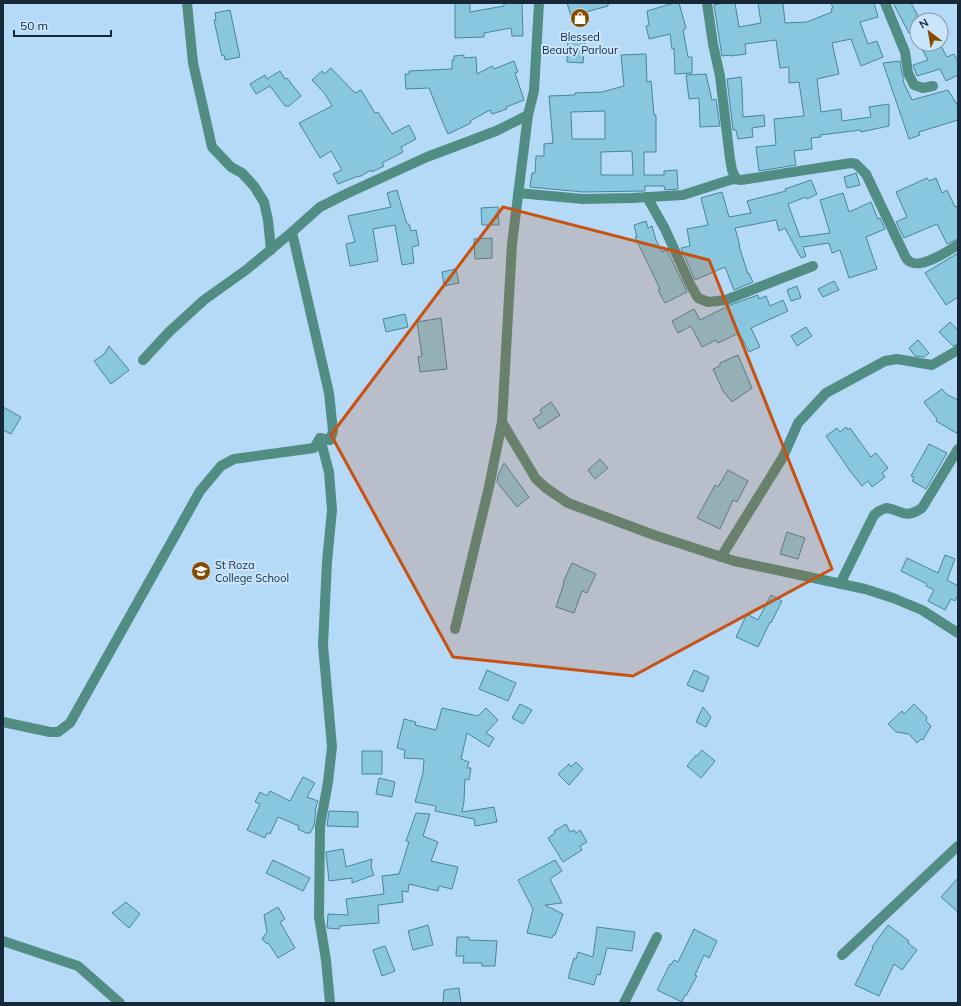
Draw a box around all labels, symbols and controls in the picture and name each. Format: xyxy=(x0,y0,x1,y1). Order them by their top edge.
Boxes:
shop icon: Blessed Beauty Parlour xyxy=(569,7,591,29)
scale bar xyxy=(14,12,111,38)
north arrow xyxy=(909,12,949,52)
text: N xyxy=(917,15,931,32)
text: 50 m xyxy=(20,18,48,33)
place label: Blessed Beauty Parlour xyxy=(542,30,618,57)
place label: St Roza College School xyxy=(215,558,289,585)
school or university icon: St Roza College School xyxy=(190,560,212,582)

